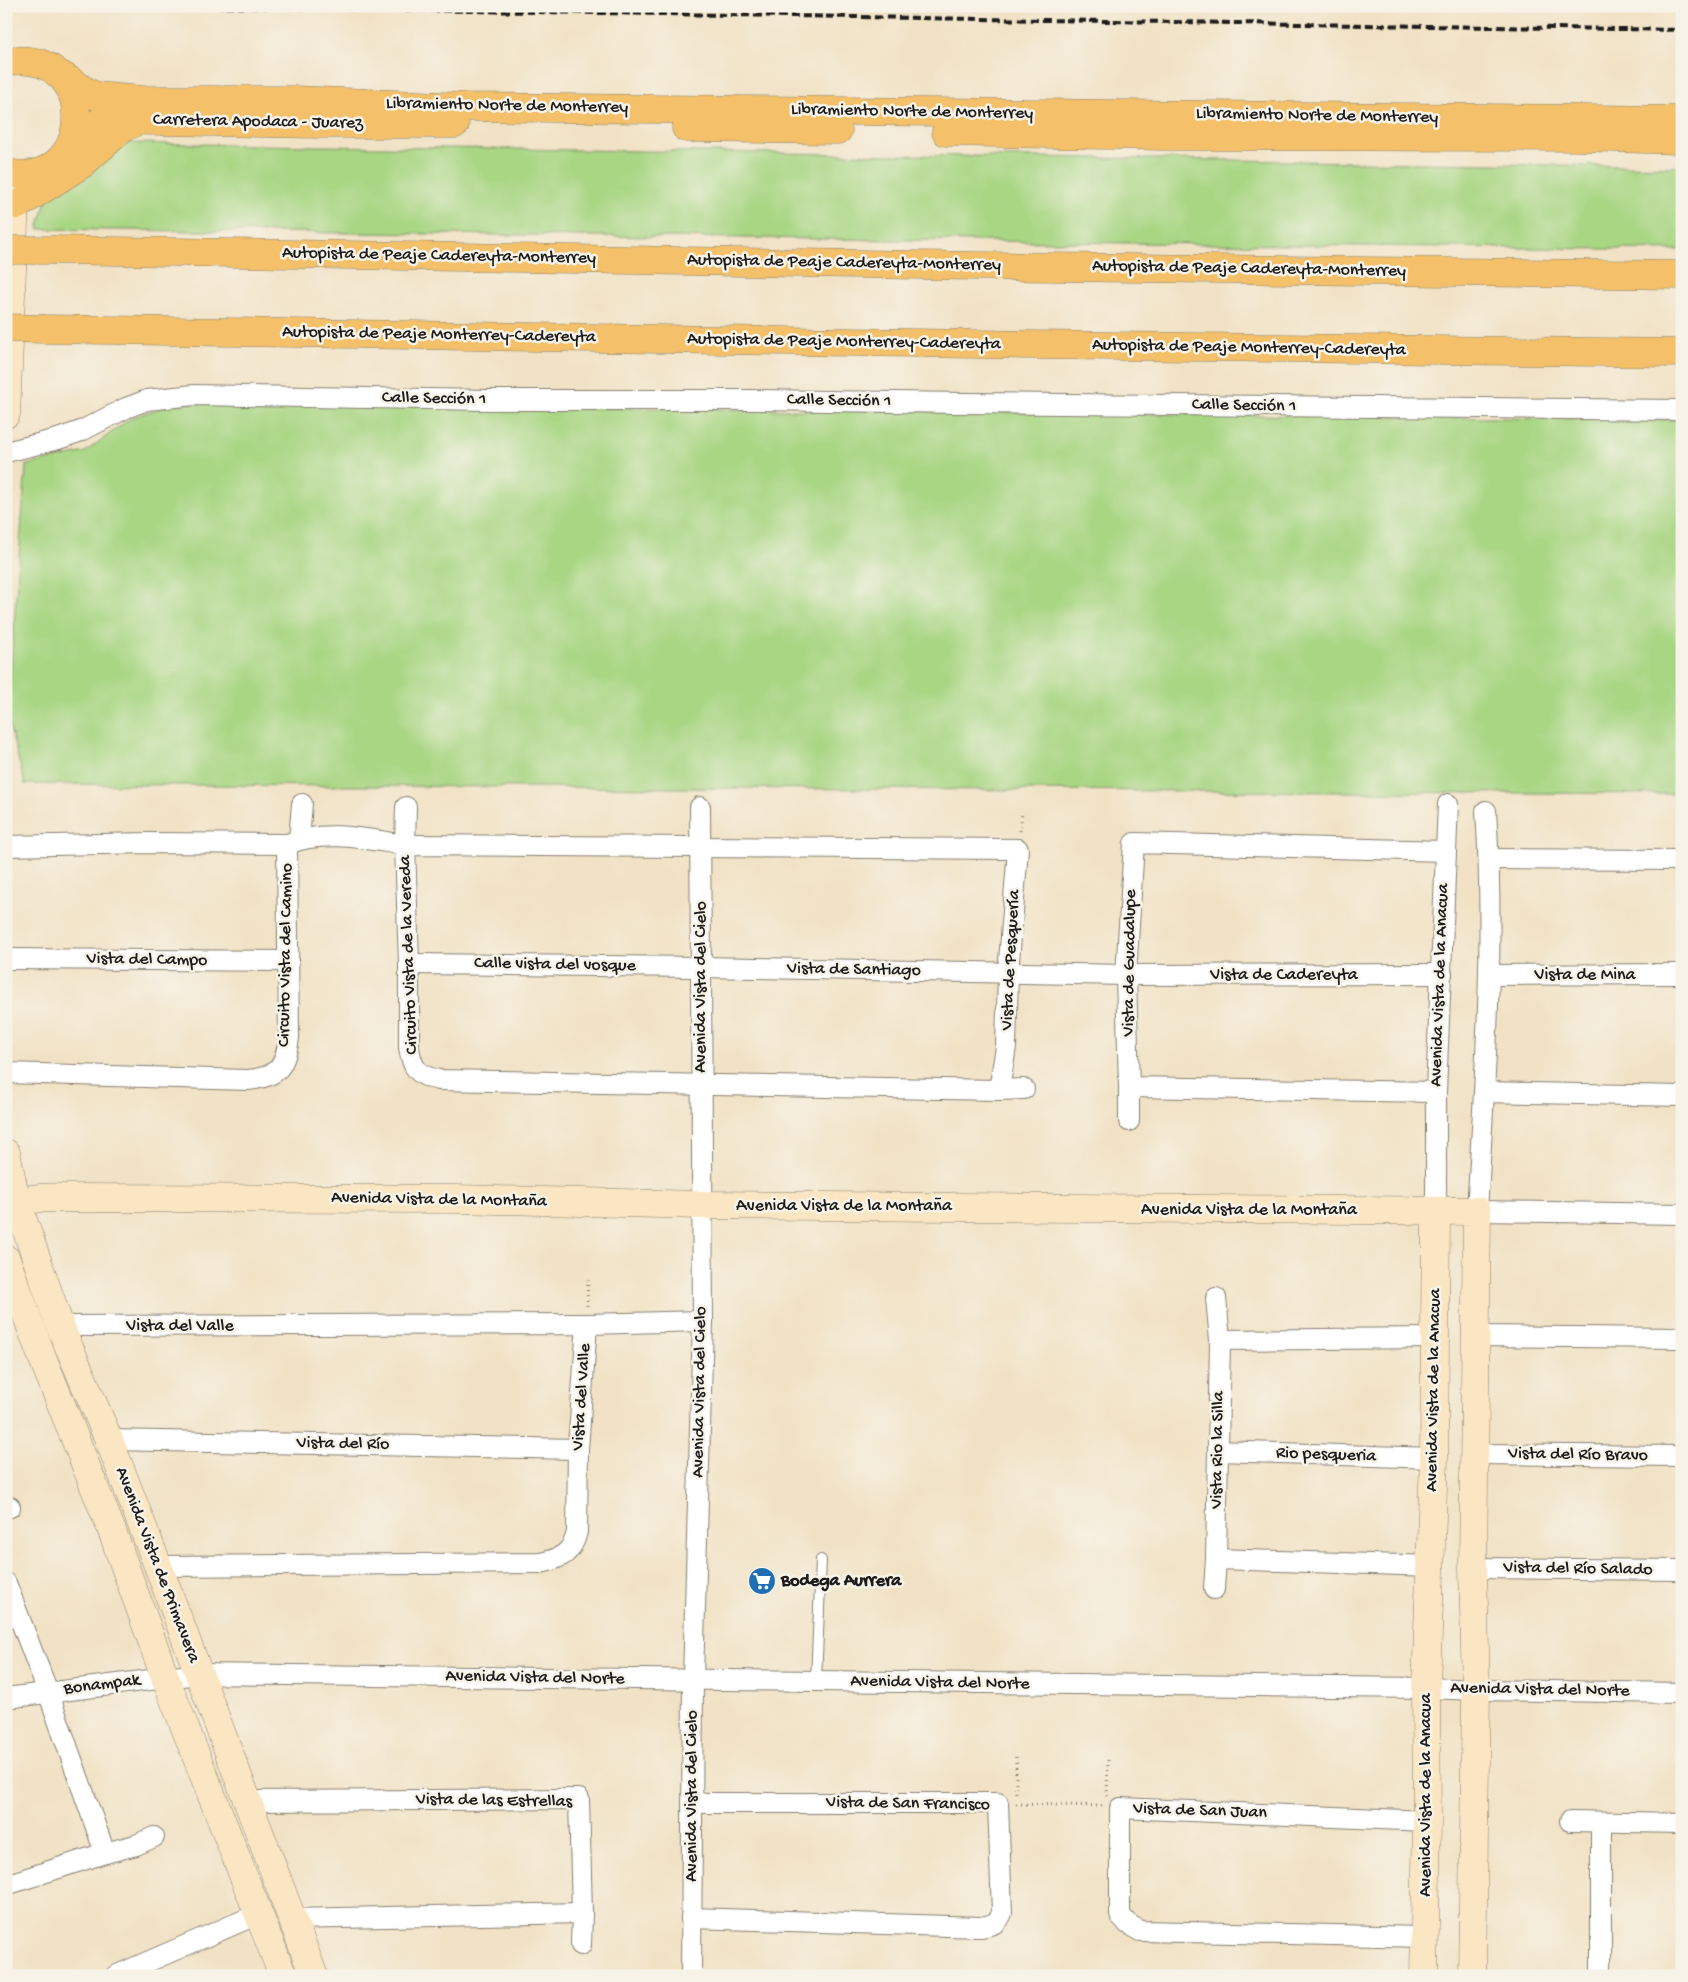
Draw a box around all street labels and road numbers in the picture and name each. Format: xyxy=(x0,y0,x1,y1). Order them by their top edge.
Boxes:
street label: Libramiento Norte de Monterrey xyxy=(386,93,628,119)
street label: Libramiento Norte de Monterrey xyxy=(791,99,1033,125)
street label: Libramiento Norte de Monterrey xyxy=(1196,103,1438,129)
street label: Carretera Apodaca - Juarez xyxy=(153,110,364,134)
street label: Autopista de Peaje Cadereyta-Monterrey xyxy=(282,243,596,269)
street label: Autopista de Peaje Cadereyta-Monterrey xyxy=(687,250,1001,276)
street label: Autopista de Peaje Cadereyta-Monterrey xyxy=(1092,256,1406,282)
street label: Autopista de Peaje Monterrey-Cadereyta xyxy=(282,322,597,348)
street label: Autopista de Peaje Monterrey-Cadereyta xyxy=(687,329,1002,355)
street label: Autopista de Peaje Monterrey-Cadereyta xyxy=(1092,335,1407,361)
street label: Calle Sección 1 xyxy=(382,388,486,410)
street label: Calle Sección 1 xyxy=(787,390,891,412)
street label: Calle Sección 1 xyxy=(1192,395,1296,417)
street label: Circuito Vista de la Vereda xyxy=(395,854,423,1055)
street label: Circuito Vista del Camino xyxy=(274,863,298,1047)
street label: Avenida Vista de la Anacua xyxy=(1426,882,1454,1087)
street label: Vista de Pesquería xyxy=(997,888,1025,1032)
street label: Vista de Guadalupe xyxy=(1118,889,1142,1038)
street label: Avenida Vista del Cielo xyxy=(691,901,712,1073)
street label: Vista del Campo xyxy=(85,948,208,972)
street label: Calle vista del vosque xyxy=(474,953,637,977)
street label: Vista de Santiago xyxy=(786,958,921,982)
street label: Vista de Cadereyta xyxy=(1209,965,1359,986)
street label: Vista de Mina xyxy=(1533,965,1637,986)
street label: Avenida Vista de la Montaña xyxy=(331,1188,548,1212)
street label: Avenida Vista de la Montaña xyxy=(736,1196,953,1217)
street label: Avenida Vista de la Montaña xyxy=(1141,1200,1358,1221)
street label: Avenida Vista de la Anacua xyxy=(1422,1287,1446,1492)
street label: Avenida Vista del Cielo xyxy=(688,1306,712,1478)
street label: Vista del Valle xyxy=(125,1316,234,1337)
street label: Vista del Valle xyxy=(568,1342,596,1452)
street label: Vista Rio la Silla xyxy=(1206,1390,1230,1510)
street label: Vista del Río xyxy=(295,1433,390,1455)
street label: Rio pesqueria xyxy=(1275,1443,1378,1467)
street label: Vista del Río Bravo xyxy=(1507,1443,1648,1467)
street label: Avenida Vista de Primavera xyxy=(110,1464,204,1667)
street label: Vista del Río Salado xyxy=(1502,1557,1653,1581)
street label: Avenida Vista del Norte xyxy=(445,1666,626,1690)
street label: Bonampak xyxy=(62,1670,143,1700)
street label: Avenida Vista del Norte xyxy=(850,1671,1031,1695)
street label: Avenida Vista del Norte xyxy=(1450,1678,1631,1702)
street label: Avenida Vista de la Anacua xyxy=(1416,1692,1437,1897)
street label: Avenida Vista del Cielo xyxy=(682,1710,703,1882)
street label: Vista de las Estrellas xyxy=(415,1789,574,1813)
street label: Vista de San Francisco xyxy=(825,1792,990,1816)
street label: Vista de San Juan xyxy=(1132,1798,1268,1824)

